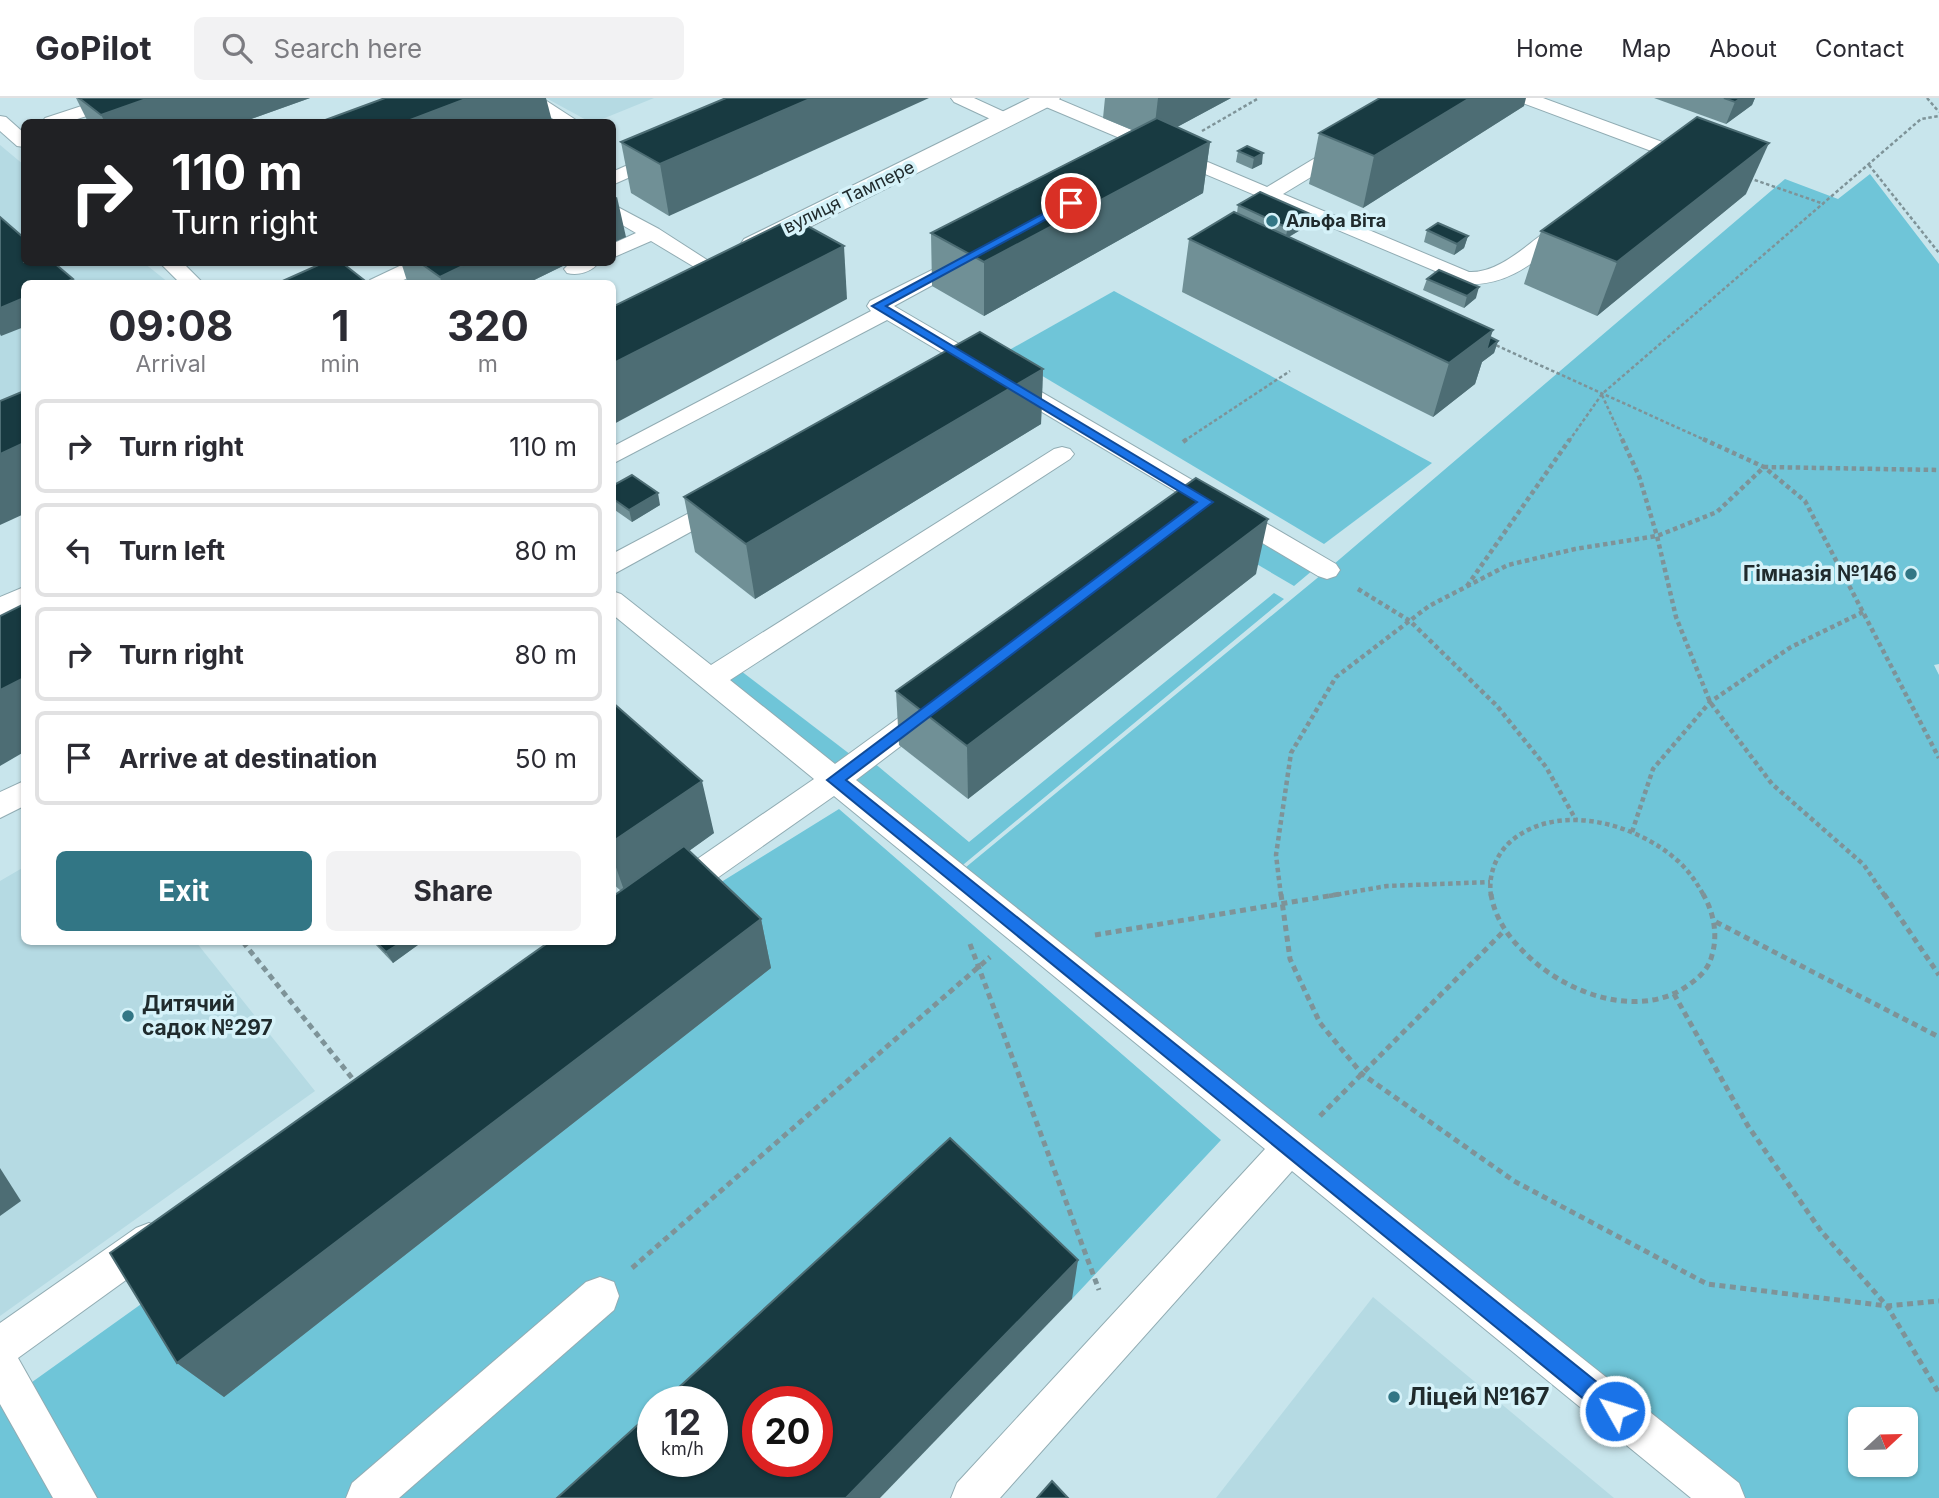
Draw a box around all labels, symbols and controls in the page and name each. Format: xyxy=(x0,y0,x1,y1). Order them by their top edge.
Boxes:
search box xyxy=(194,17,684,80)
text: GoPilot xyxy=(35,28,152,68)
icon: search xyxy=(218,29,256,67)
text: Search here xyxy=(274,33,422,64)
text: Home xyxy=(1516,34,1583,63)
text: Map xyxy=(1621,34,1671,63)
text: About xyxy=(1709,34,1777,63)
text: Contact xyxy=(1815,34,1904,63)
text: 110 m xyxy=(171,143,303,202)
icon: right xyxy=(56,147,147,238)
street label: вулиця Тампере xyxy=(780,156,918,237)
pin xyxy=(1041,173,1101,233)
icon: arrive xyxy=(1052,184,1090,222)
text: Turn right xyxy=(171,203,318,242)
place label: Альфа Віта xyxy=(1286,210,1386,231)
marker: Альфа Віта xyxy=(1264,213,1280,229)
text: 09:08 xyxy=(108,300,233,351)
text: 1 xyxy=(331,300,349,351)
text: 320 xyxy=(447,300,529,351)
text: Arrival xyxy=(135,350,206,378)
text: min xyxy=(321,350,360,378)
text: m xyxy=(478,350,498,378)
icon: right xyxy=(60,427,98,465)
text: Turn right xyxy=(119,431,244,462)
text: 110 m xyxy=(509,431,577,462)
icon: left xyxy=(60,531,98,569)
text: Turn left xyxy=(119,535,225,566)
text: 80 m xyxy=(514,535,577,566)
place label: Гімназія №146 xyxy=(1743,561,1897,586)
marker: Гімназія №146 xyxy=(1903,566,1919,582)
icon: right xyxy=(60,635,98,673)
text: Turn right xyxy=(119,639,244,670)
text: 80 m xyxy=(514,639,577,670)
icon: arrive xyxy=(60,739,98,777)
text: Arrive at destination xyxy=(119,743,378,774)
text: 50 m xyxy=(515,743,577,774)
button: Exit xyxy=(56,851,312,931)
button: Share xyxy=(326,851,581,931)
place label: Дитячий садок №297 xyxy=(142,991,273,1040)
marker: Дитячий садок №297 xyxy=(120,1008,136,1024)
position arrow xyxy=(1578,1374,1652,1448)
place label: Ліцей №167 xyxy=(1408,1382,1550,1411)
speed limit sign: 20 xyxy=(742,1386,833,1477)
marker: Ліцей №167 xyxy=(1386,1389,1402,1405)
text: 12 xyxy=(664,1401,701,1443)
north arrow xyxy=(1848,1407,1918,1477)
map controls xyxy=(1848,1407,1918,1477)
text: km/h xyxy=(661,1438,704,1459)

